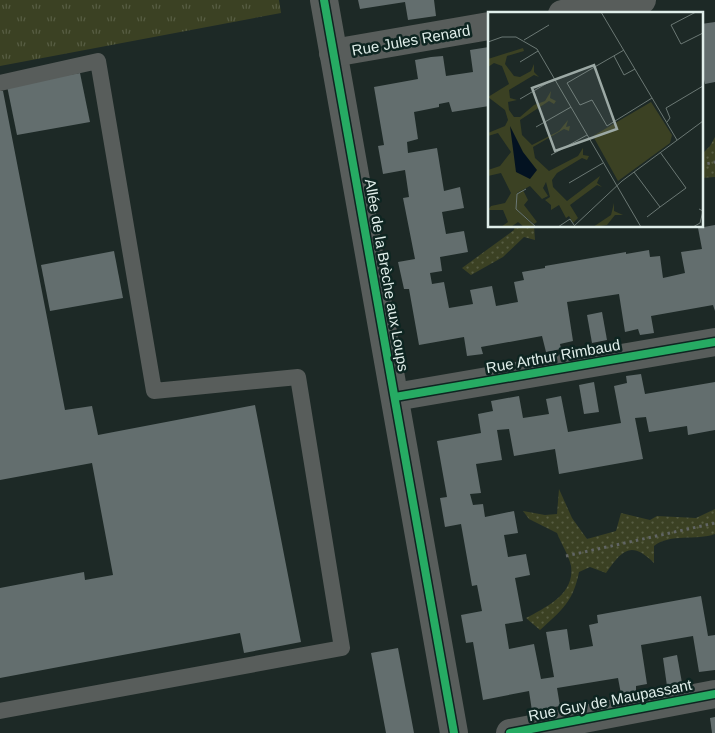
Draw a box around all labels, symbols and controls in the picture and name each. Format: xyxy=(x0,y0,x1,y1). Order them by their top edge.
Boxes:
inset map xyxy=(488,12,702,228)
street label: Rue Jules Renard xyxy=(350,21,472,59)
street label: Allée de la Brèche aux Loups xyxy=(362,177,412,373)
street label: Rue Arthur Rimbaud xyxy=(485,336,621,376)
street label: Rue Guy de Maupassant xyxy=(527,676,694,724)

